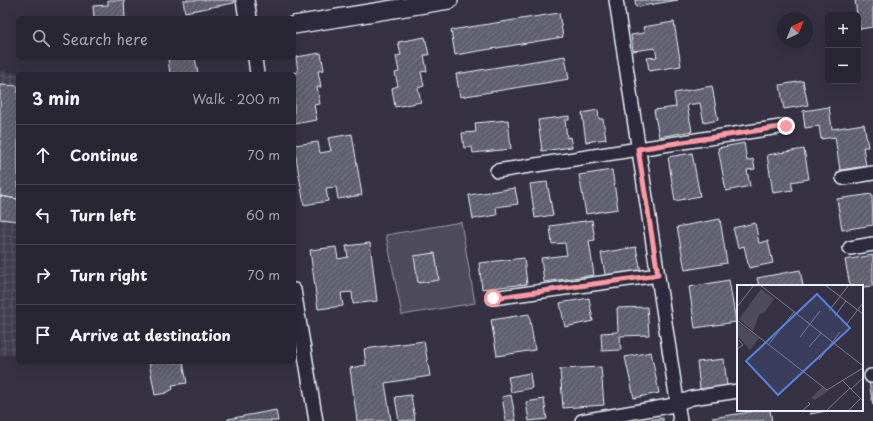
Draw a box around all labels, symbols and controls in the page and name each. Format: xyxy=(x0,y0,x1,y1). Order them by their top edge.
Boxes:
north arrow xyxy=(777,12,813,48)
map controls xyxy=(825,12,861,84)
button: + xyxy=(825,12,861,48)
search box xyxy=(16,16,296,60)
icon: search xyxy=(30,27,52,49)
text: Search here xyxy=(62,27,148,50)
button: − xyxy=(825,48,861,84)
text: 3 min xyxy=(32,85,80,111)
text: Walk · 200 m xyxy=(192,89,280,108)
route end xyxy=(777,117,795,135)
text: Continue xyxy=(70,143,138,166)
icon: ahead xyxy=(32,144,54,166)
text: 70 m xyxy=(247,145,280,164)
text: Turn left xyxy=(70,203,136,226)
icon: left xyxy=(32,204,54,226)
text: 60 m xyxy=(246,205,280,224)
text: Turn right xyxy=(70,263,147,286)
icon: right xyxy=(32,264,54,286)
text: 70 m xyxy=(247,265,280,284)
inset map xyxy=(737,285,863,411)
route start xyxy=(484,289,502,307)
text: Arrive at destination xyxy=(70,323,231,346)
icon: arrive xyxy=(32,324,54,346)

